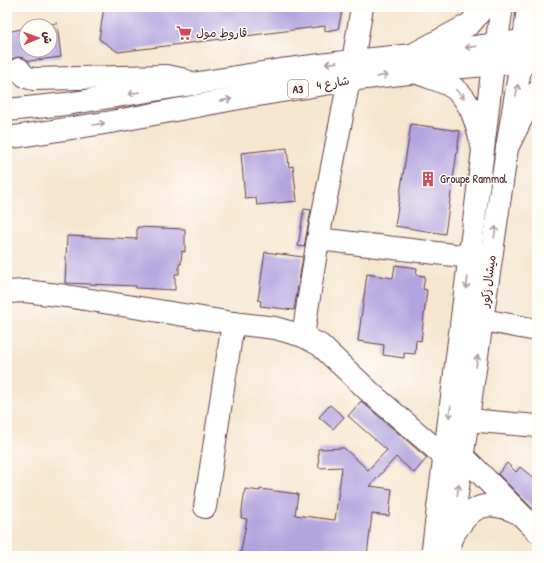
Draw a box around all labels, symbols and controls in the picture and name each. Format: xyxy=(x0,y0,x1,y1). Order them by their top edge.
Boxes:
north arrow xyxy=(18,18,58,58)
supermarket icon: قاروط مول xyxy=(175,24,193,42)
place label: قاروط مول xyxy=(196,24,247,41)
text: ش xyxy=(41,31,55,44)
one-way arrow xyxy=(464,43,477,51)
one-way arrow xyxy=(325,59,338,67)
street label: شارع 4 xyxy=(315,72,351,94)
one-way arrow xyxy=(375,72,388,80)
road number: A3 xyxy=(288,80,308,98)
one-way arrow xyxy=(513,84,521,97)
one-way arrow xyxy=(128,89,141,97)
one-way arrow xyxy=(455,89,465,99)
one-way arrow xyxy=(219,96,232,104)
one-way arrow xyxy=(92,120,105,128)
building icon: Groupe Rammal xyxy=(419,170,437,188)
place label: Groupe Rammal xyxy=(440,170,508,187)
one-way arrow xyxy=(491,226,499,239)
street label: ميشال زكور xyxy=(475,254,500,309)
one-way arrow xyxy=(463,277,471,290)
one-way arrow xyxy=(473,355,481,368)
one-way arrow xyxy=(447,406,454,419)
one-way arrow xyxy=(454,484,461,497)

